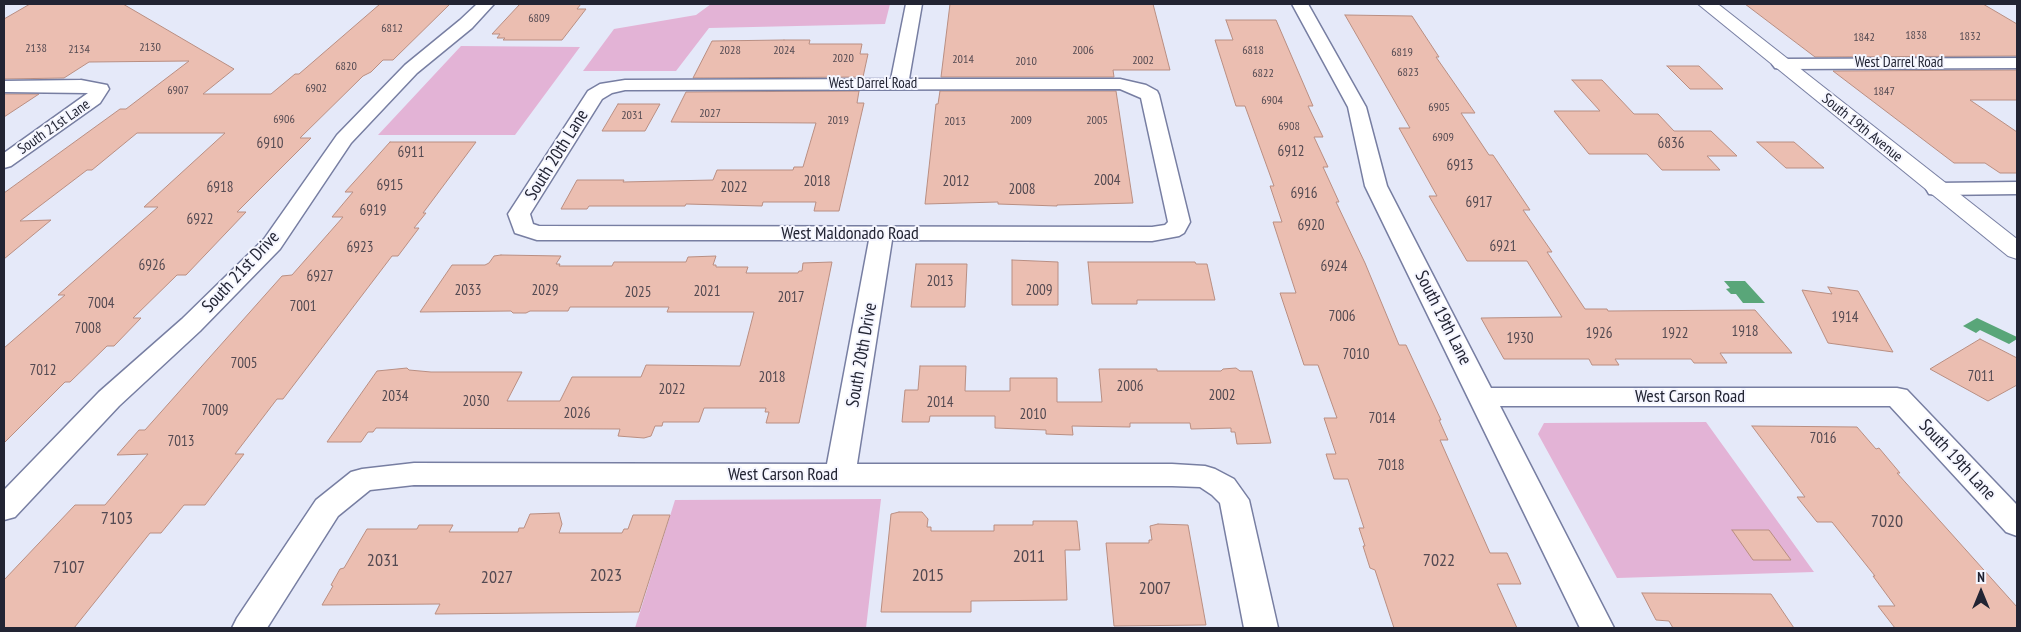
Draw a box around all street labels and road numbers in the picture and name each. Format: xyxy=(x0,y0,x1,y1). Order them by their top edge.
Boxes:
street label: West Darrel Road xyxy=(1855,54,1943,72)
street label: West Darrel Road xyxy=(829,75,917,93)
street label: South 19th Avenue xyxy=(1818,90,1906,166)
street label: South 21st Lane xyxy=(14,96,94,158)
street label: South 20th Lane xyxy=(521,106,593,204)
street label: West Maldonado Road xyxy=(781,223,919,245)
street label: South 21st Drive xyxy=(198,227,284,317)
street label: South 19th Lane xyxy=(1410,267,1476,369)
street label: South 20th Drive xyxy=(842,301,882,409)
street label: West Carson Road xyxy=(1635,386,1745,408)
street label: South 19th Lane xyxy=(1914,415,2000,505)
street label: West Carson Road xyxy=(728,464,838,486)

